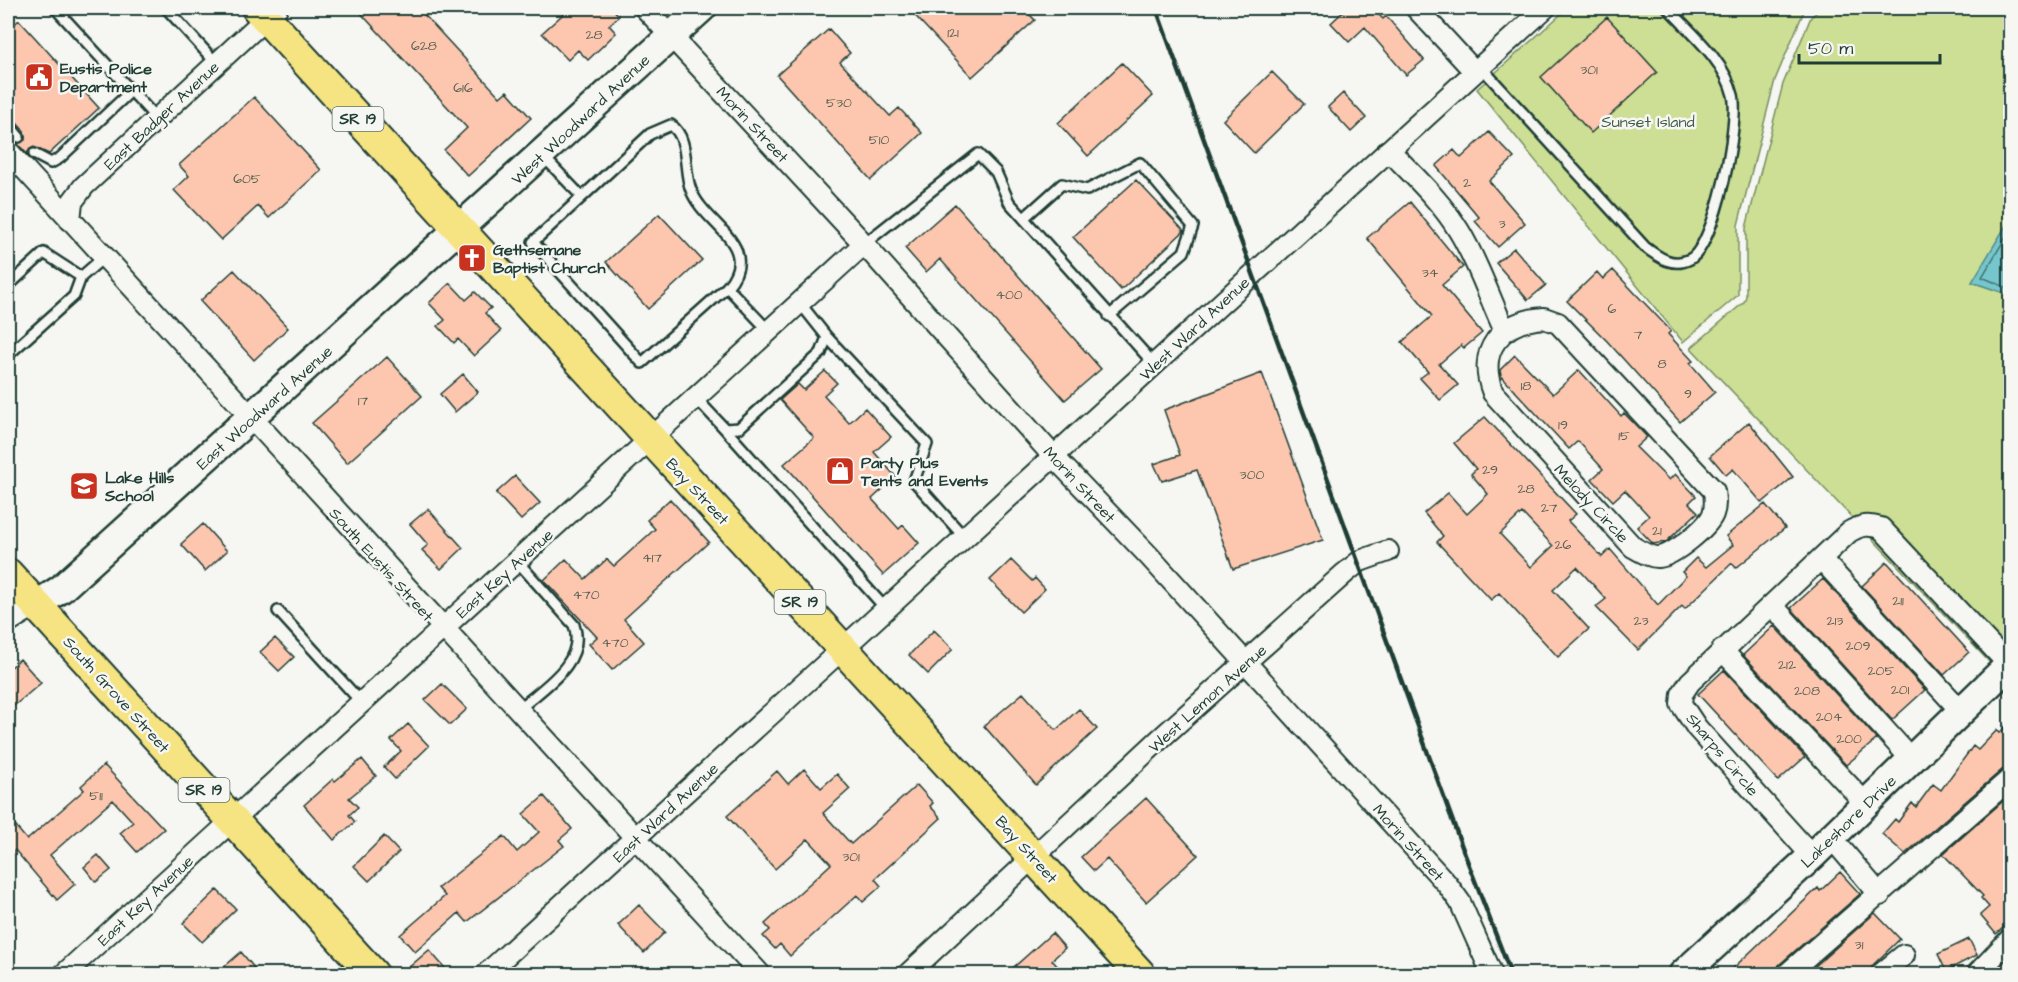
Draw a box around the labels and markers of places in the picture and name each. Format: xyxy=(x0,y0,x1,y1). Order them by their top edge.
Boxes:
place label: Eustis Police Department xyxy=(60,58,152,98)
public building icon: Eustis Police Department xyxy=(23,61,55,93)
place label: Gethsemane Baptist Church xyxy=(493,239,607,279)
church icon: Gethsemane Baptist Church xyxy=(456,242,488,274)
place label: Party Plus Tents and Events xyxy=(860,452,988,492)
shop icon: Party Plus Tents and Events xyxy=(824,455,856,487)
place label: Lake Hills School xyxy=(104,467,174,507)
school or university icon: Lake Hills School xyxy=(68,470,100,502)

